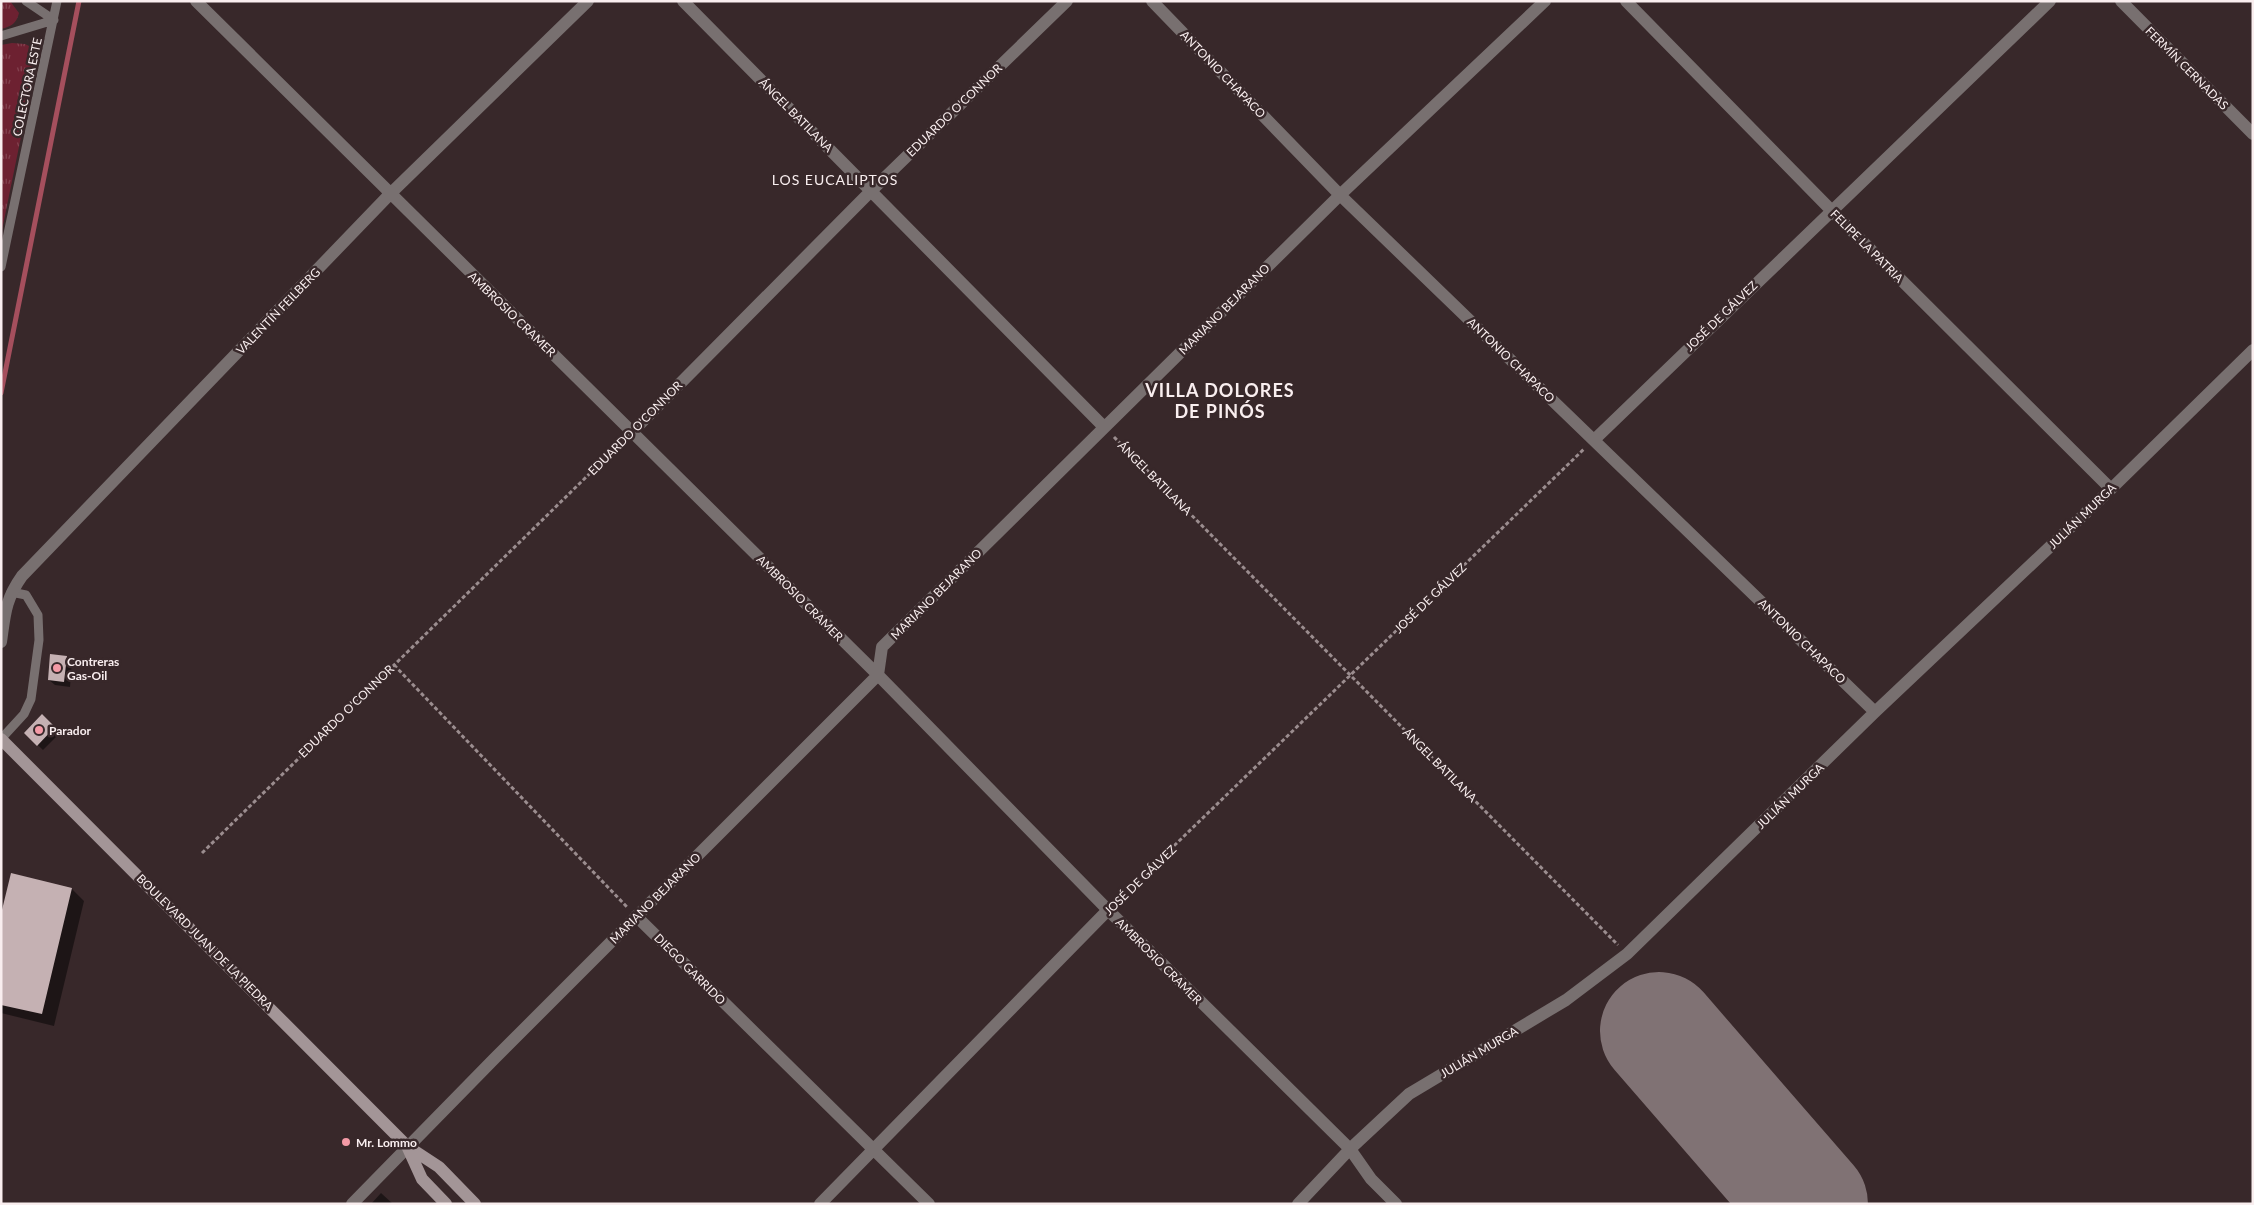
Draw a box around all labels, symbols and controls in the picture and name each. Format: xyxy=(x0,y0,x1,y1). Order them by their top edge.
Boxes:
street label: FERMÍN CERNADAS xyxy=(2142,23,2232,113)
street label: ANTONIO CHAPACO xyxy=(1177,27,1269,121)
street label: COLECTORA ESTE xyxy=(9,36,45,138)
street label: EDUARDO O'CONNOR xyxy=(903,60,1005,160)
street label: ÁNGEL BATILANA xyxy=(756,75,837,156)
district label: LOS EUCALIPTOS xyxy=(772,171,898,188)
street label: FELIPE LA PATRIA xyxy=(1827,206,1907,286)
street label: MARIANO BEJARANO xyxy=(1175,260,1273,358)
street label: VALENTÍN FEILBERG xyxy=(233,264,323,357)
street label: AMBROSIO CRAMER xyxy=(465,268,559,360)
street label: JOSÉ DE GÁLVEZ xyxy=(1682,278,1760,354)
street label: ANTONIO CHAPACO xyxy=(1464,314,1558,406)
street label: EDUARDO O'CONNOR xyxy=(585,377,686,478)
district label: VILLA DOLORES DE PINÓS xyxy=(1144,379,1295,422)
street label: ÁNGEL BATILANA xyxy=(1115,438,1196,519)
street label: JULIÁN MURGA xyxy=(2045,479,2119,552)
street label: MARIANO BEJARANO xyxy=(887,545,985,643)
street label: AMBROSIO CRAMER xyxy=(754,552,847,645)
street label: JOSÉ DE GÁLVEZ xyxy=(1391,560,1469,636)
street label: ANTONIO CHAPACO xyxy=(1755,595,1849,687)
place label: Contreras Gas-Oil xyxy=(67,654,119,683)
street label: EDUARDO O'CONNOR xyxy=(295,661,397,761)
marker: Contreras Gas-Oil xyxy=(51,662,63,674)
place label: Parador xyxy=(49,723,92,738)
marker: Parador xyxy=(33,724,45,736)
street label: ÁNGEL BATILANA xyxy=(1400,725,1481,806)
street label: JULIÁN MURGA xyxy=(1753,759,1827,832)
street label: JOSÉ DE GÁLVEZ xyxy=(1101,842,1179,918)
street label: MARIANO BEJARANO xyxy=(606,849,704,947)
street label: BOULEVARD JUAN DE LA PIEDRA xyxy=(134,871,277,1014)
street label: AMBROSIO CRAMER xyxy=(1113,915,1206,1008)
street label: DIEGO GARRIDO xyxy=(651,930,729,1008)
street label: JULIÁN MURGA xyxy=(1437,1022,1521,1081)
place label: Mr. Lommo xyxy=(356,1135,417,1150)
marker: Mr. Lommo xyxy=(340,1136,352,1148)

